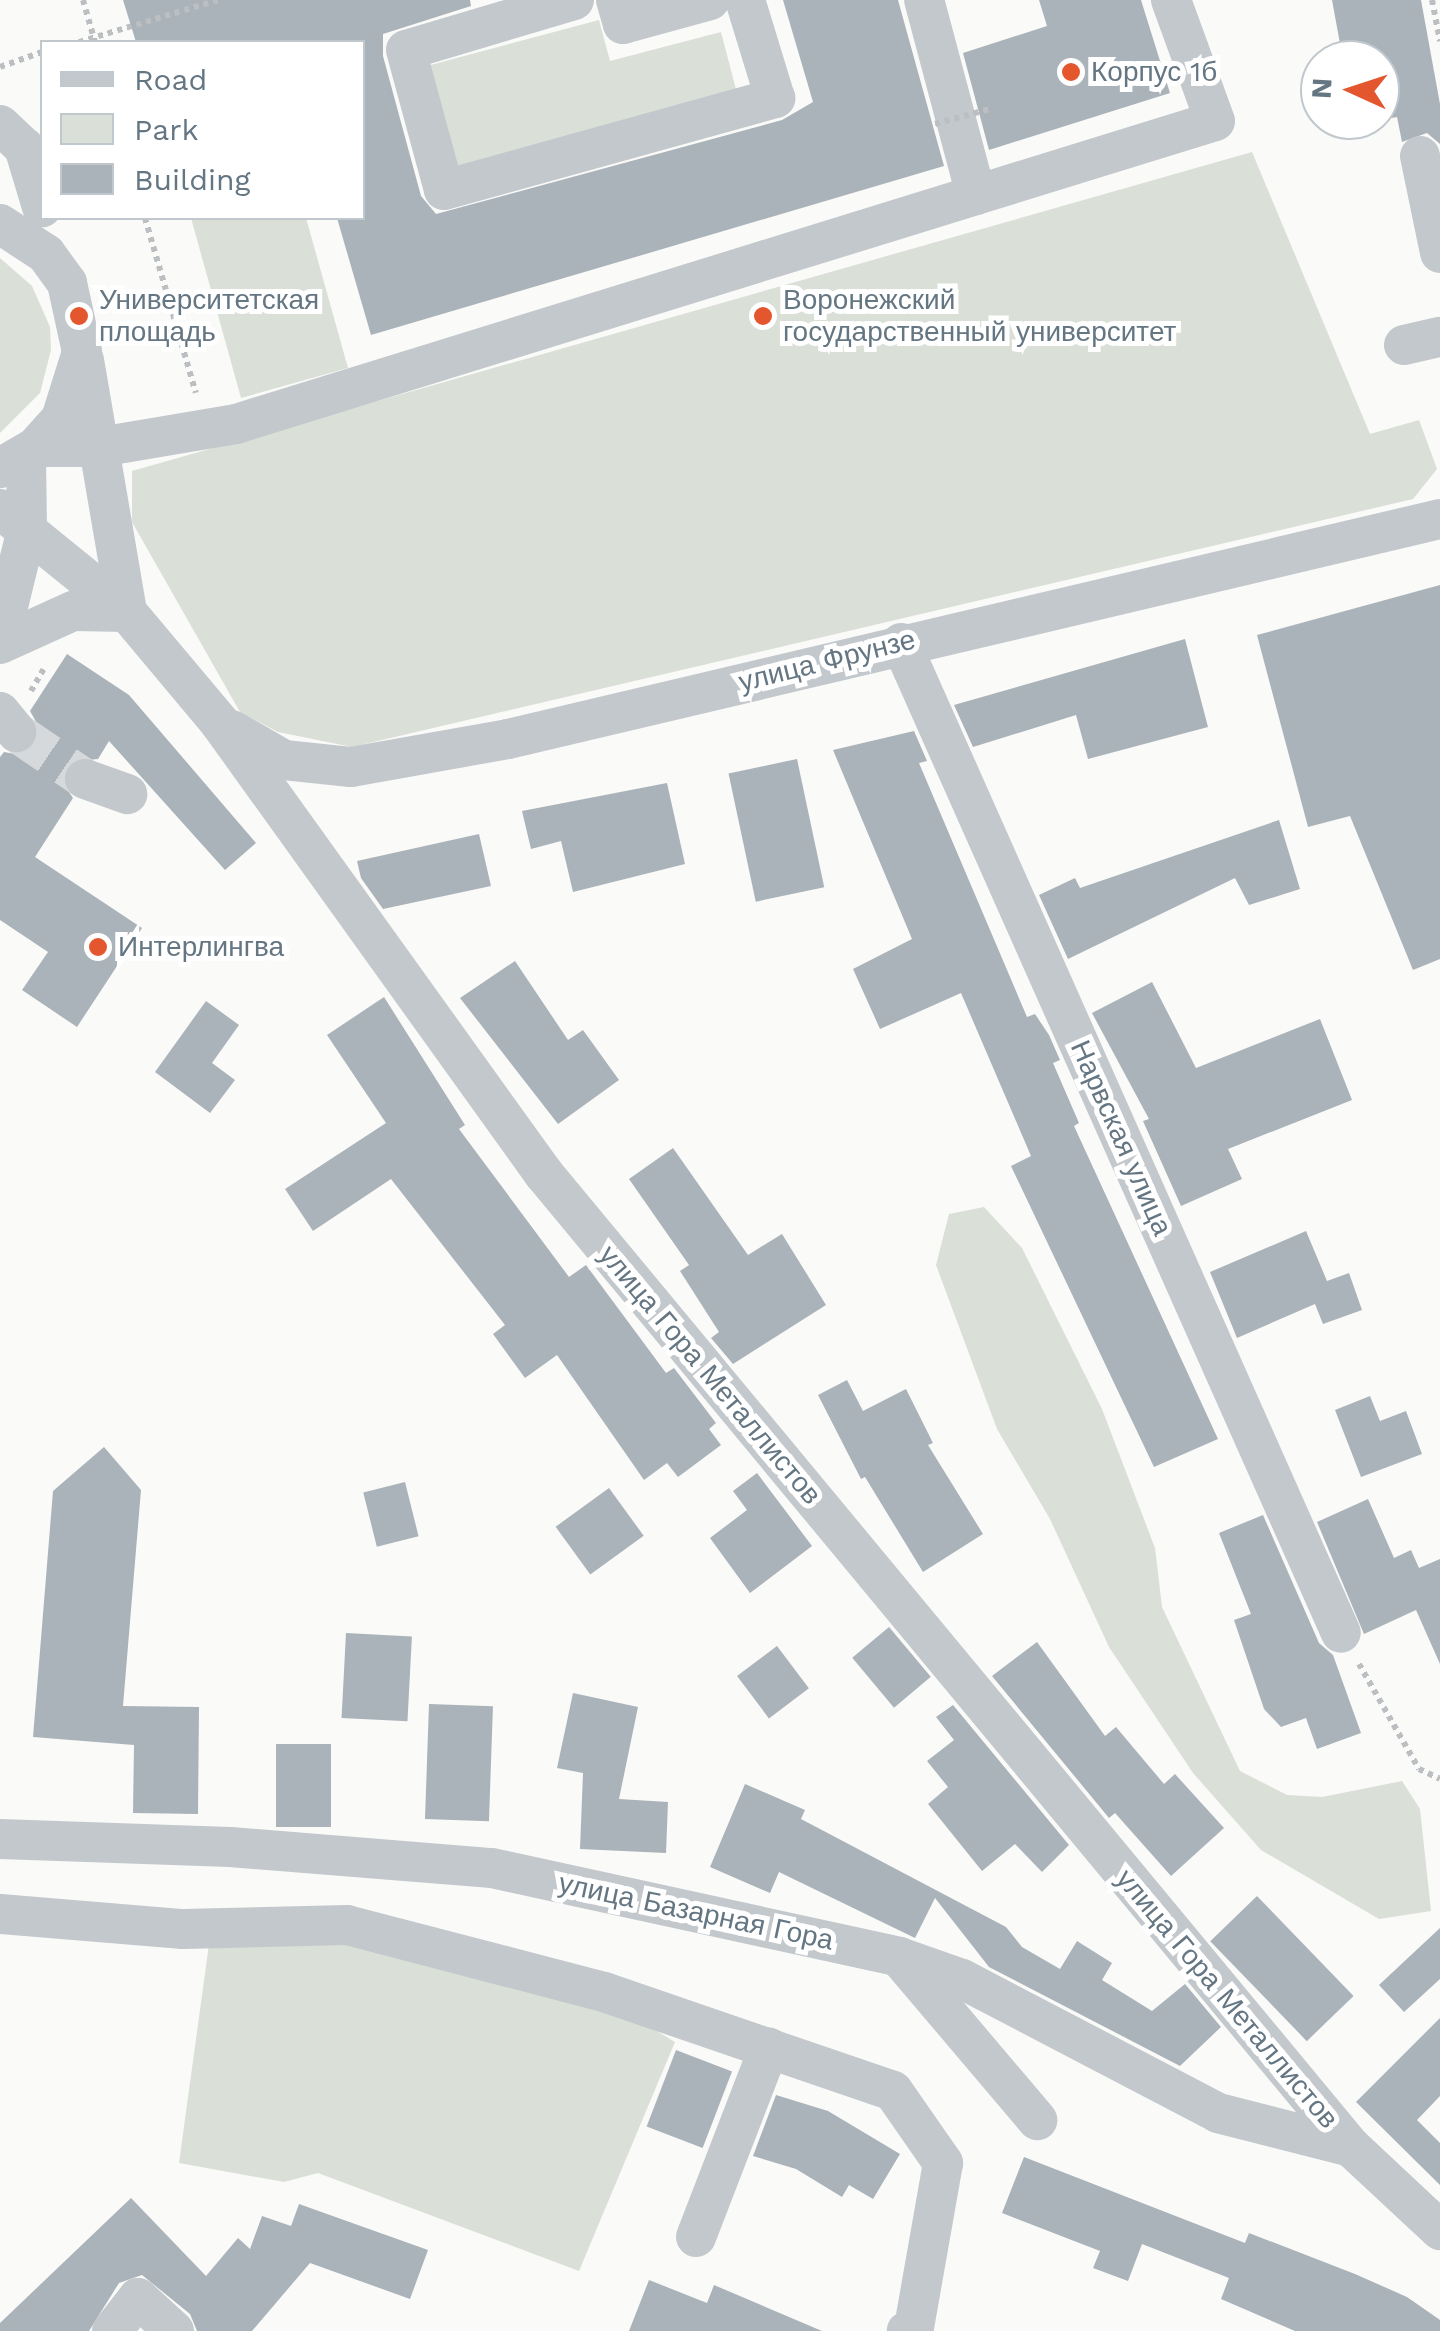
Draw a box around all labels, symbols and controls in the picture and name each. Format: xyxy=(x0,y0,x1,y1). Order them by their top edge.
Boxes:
legend xyxy=(40,40,365,220)
north arrow xyxy=(1300,40,1400,140)
place label: Корпус 1б xyxy=(1091,55,1218,89)
marker: Корпус 1б xyxy=(1060,61,1082,83)
text: Road xyxy=(134,62,207,97)
text: N xyxy=(1305,77,1339,100)
text: Park xyxy=(134,112,199,147)
text: Building xyxy=(134,162,251,197)
place label: Университетская площадь xyxy=(99,283,319,349)
place label: Воронежский государственный университет xyxy=(783,283,1176,349)
marker: Университетская площадь xyxy=(68,305,90,327)
marker: Воронежский государственный университет xyxy=(752,305,774,327)
street label: улица Фрунзе xyxy=(735,623,919,699)
place label: Интерлингва xyxy=(118,930,284,964)
marker: Интерлингва xyxy=(87,936,109,958)
street label: Нарвская улица xyxy=(1063,1035,1179,1241)
street label: улица Гора Металлистов xyxy=(592,1239,828,1511)
street label: улица Гора Металлистов xyxy=(1109,1863,1345,2135)
street label: улица Базарная Гора xyxy=(556,1866,836,1958)

